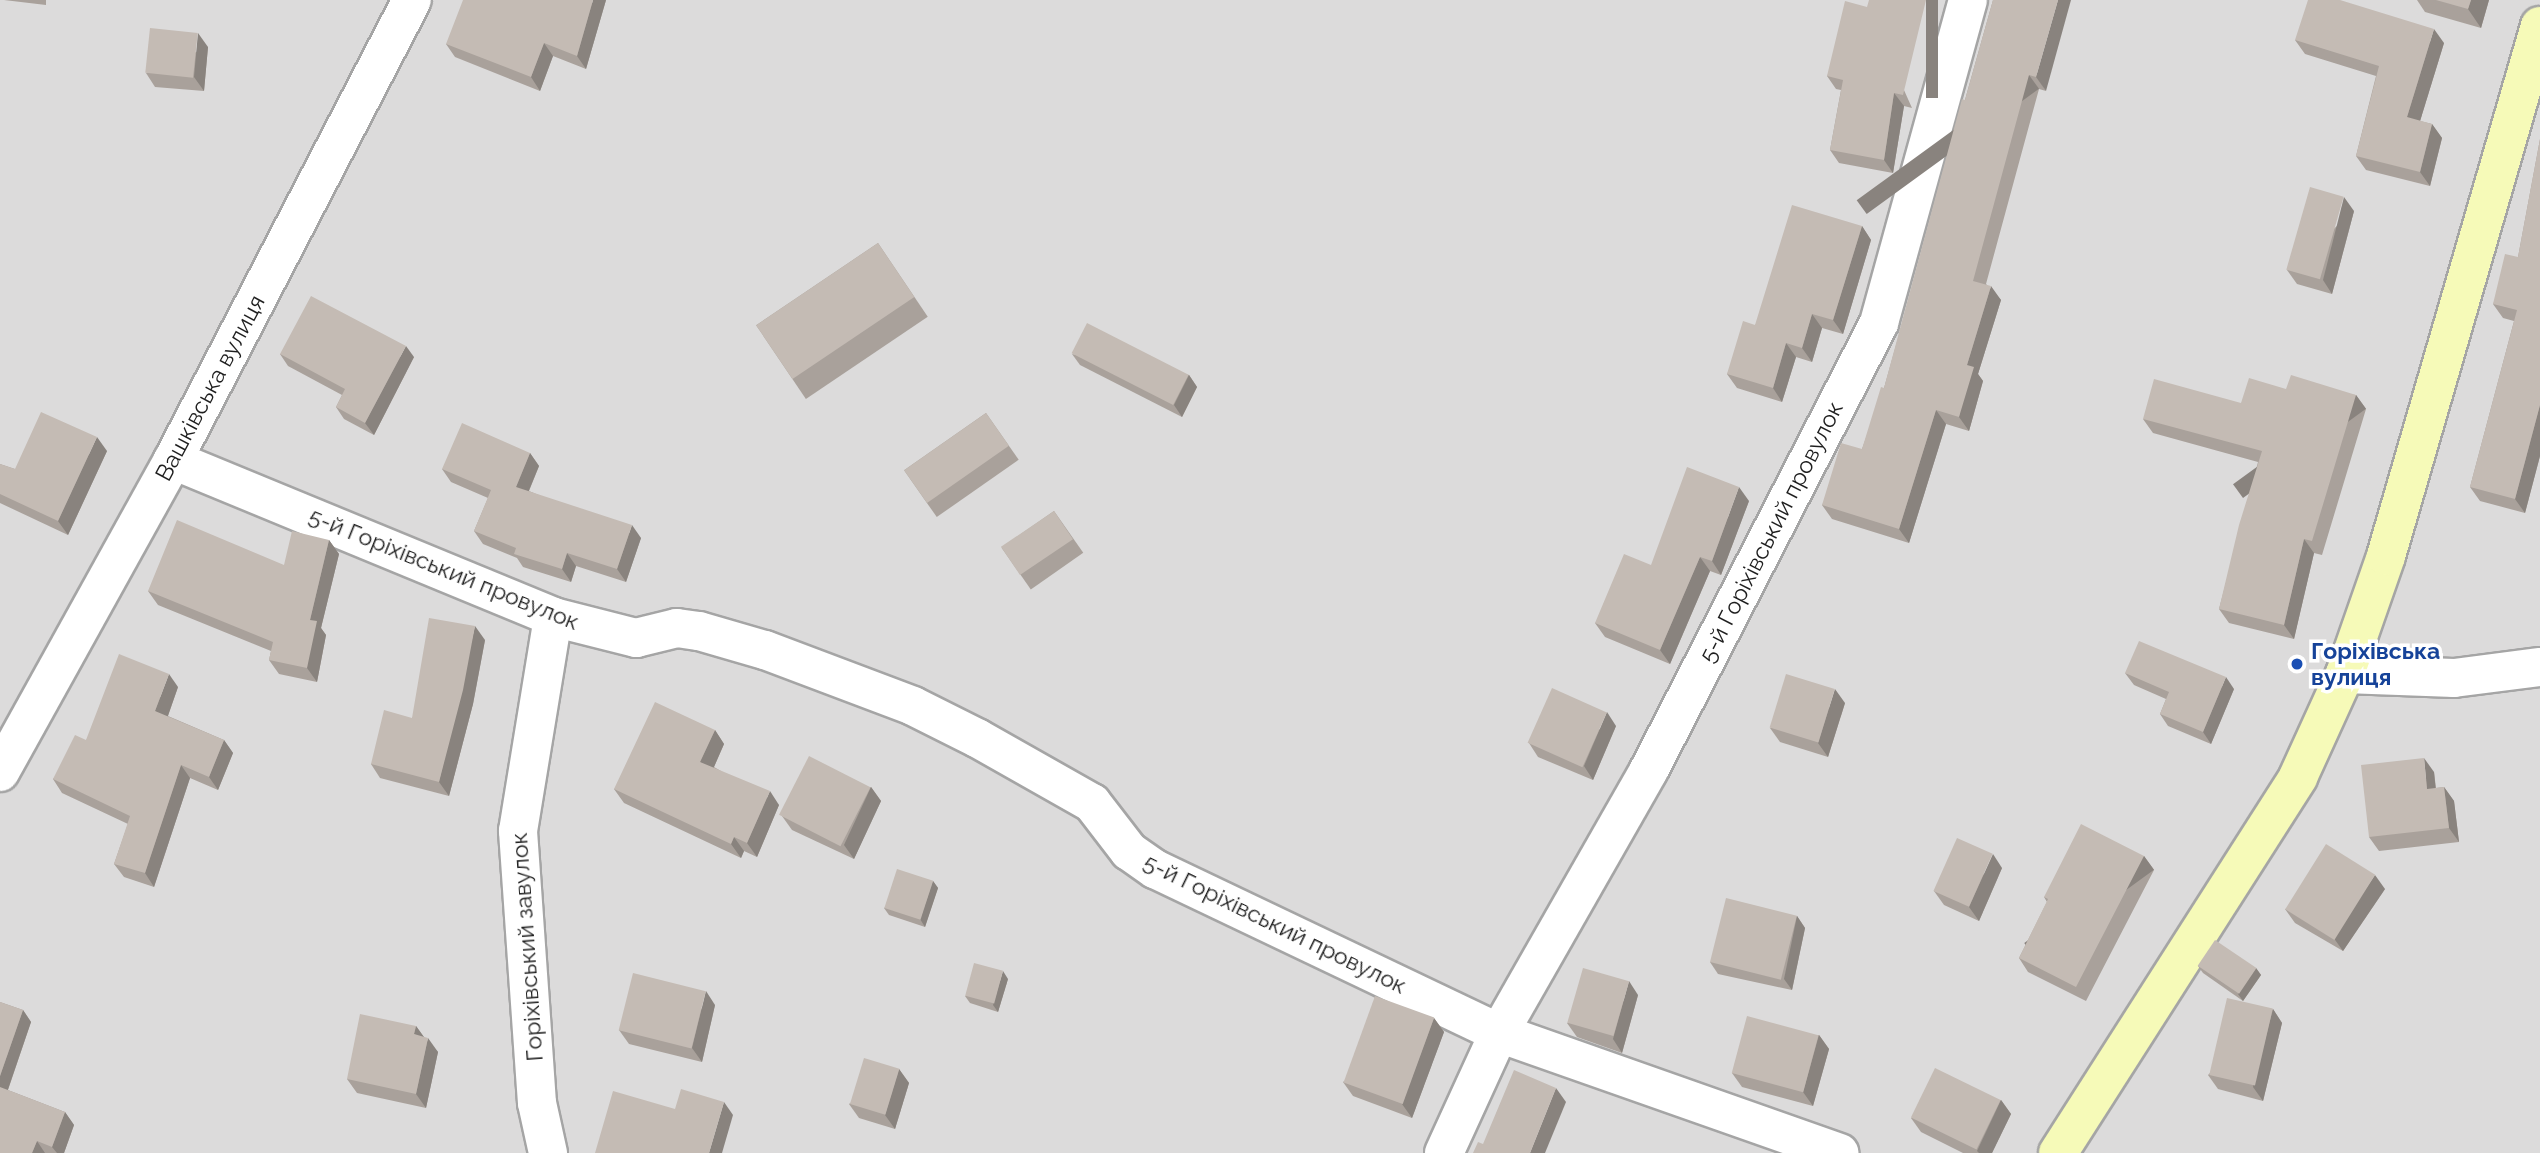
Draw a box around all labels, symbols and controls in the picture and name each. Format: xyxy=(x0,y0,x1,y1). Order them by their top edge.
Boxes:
street label: Вашківська вулиця xyxy=(149,290,271,486)
street label: 5-й Горіхівський провулок xyxy=(1693,397,1849,667)
street label: 5-й Горіхівський провулок xyxy=(305,502,583,636)
place label: Горіхівська вулиця xyxy=(2311,637,2440,691)
marker: Горіхівська вулиця xyxy=(2289,656,2305,672)
street label: Горіхівський завулок xyxy=(505,832,549,1062)
street label: 5-й Горіхівський провулок xyxy=(1139,848,1411,1000)

